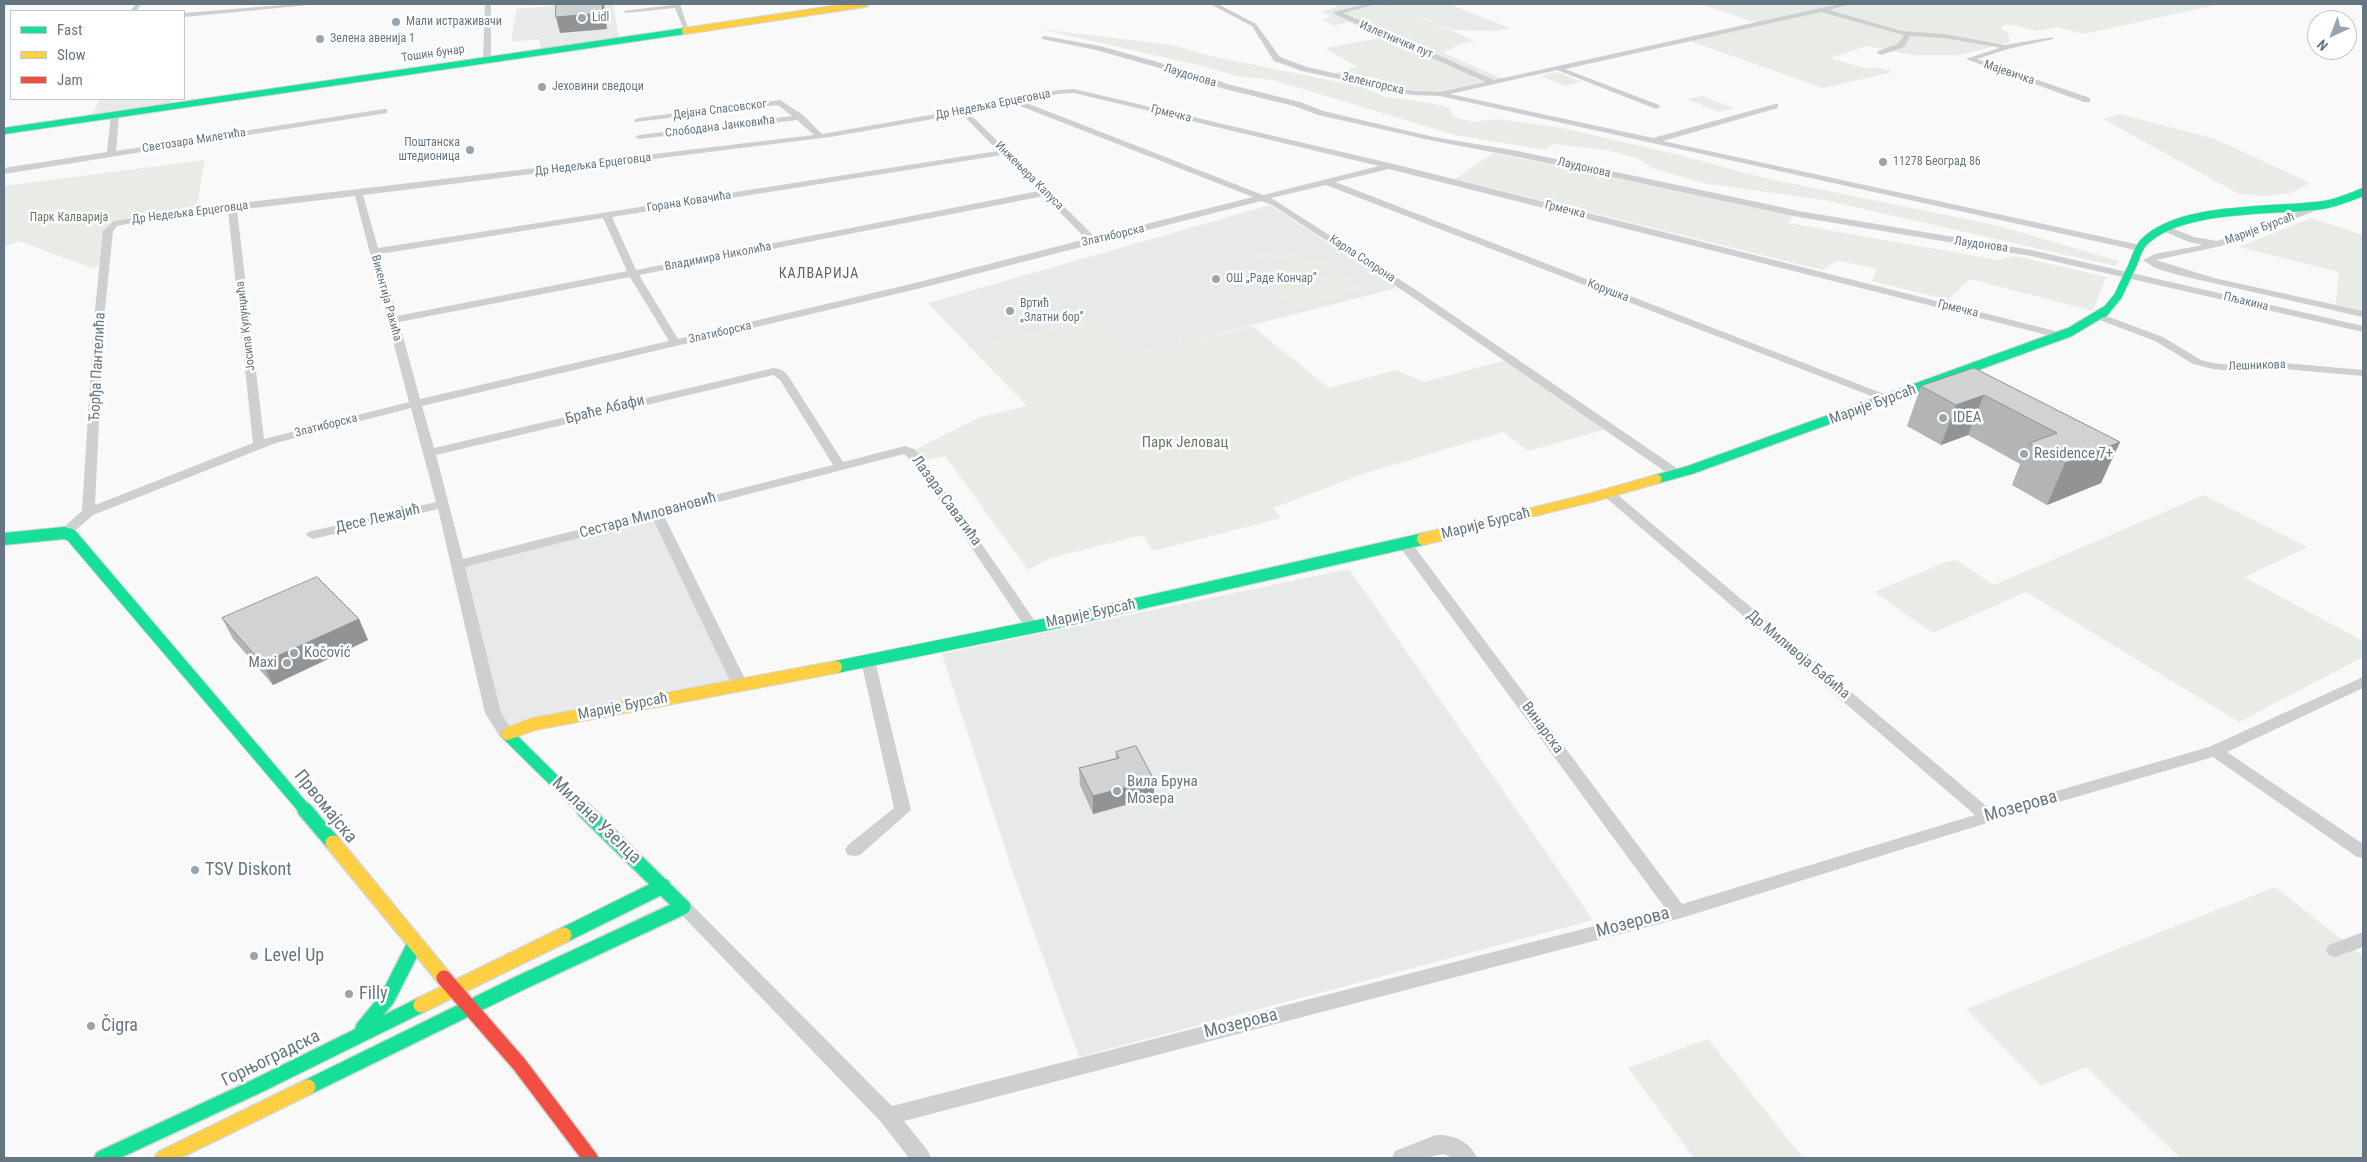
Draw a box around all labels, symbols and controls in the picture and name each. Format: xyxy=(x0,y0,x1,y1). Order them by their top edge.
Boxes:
legend xyxy=(10,10,185,100)
north arrow xyxy=(2307,10,2357,60)
place label: Lidl xyxy=(592,11,609,25)
marker: Lidl xyxy=(576,12,588,24)
place label: Мали истраживачи xyxy=(406,15,502,29)
marker: Мали истраживачи xyxy=(390,16,402,28)
street label: Излетнички пут xyxy=(1357,18,1435,62)
text: Fast xyxy=(57,21,82,39)
place label: Зелена авенија 1 xyxy=(330,32,415,46)
marker: Зелена авенија 1 xyxy=(314,33,326,45)
text: N xyxy=(2314,36,2331,54)
street label: Тошин бунар xyxy=(400,42,466,66)
text: Slow xyxy=(57,46,86,64)
street label: Мајевичка xyxy=(1982,58,2036,88)
street label: Лаудонова xyxy=(1162,61,1218,91)
street label: Зеленгорска xyxy=(1341,70,1405,98)
text: Jam xyxy=(57,71,83,89)
place label: Јеховини сведоци xyxy=(552,80,644,94)
marker: Јеховини сведоци xyxy=(536,81,548,93)
street label: Др Недељка Ерцеговца xyxy=(934,87,1052,123)
street label: Дејана Спасовског xyxy=(672,97,768,123)
street label: Грмечка xyxy=(1149,102,1193,126)
street label: Слободана Јанковића xyxy=(664,113,776,141)
street label: Светозара Милетића xyxy=(141,126,247,156)
place label: Поштанска штедионица xyxy=(398,136,460,164)
street label: Инжењера Капуса xyxy=(992,139,1066,213)
marker: Поштанска штедионица xyxy=(464,144,476,156)
street label: Др Недељка Ерцеговца xyxy=(534,151,652,179)
street label: Лаудонова xyxy=(1556,155,1612,181)
place label: 11278 Београд 86 xyxy=(1893,155,1981,169)
marker: 11278 Београд 86 xyxy=(1877,156,1889,168)
street label: Горана Ковачића xyxy=(646,188,732,216)
street label: Грмечка xyxy=(1543,198,1587,222)
street label: Др Недељка Ерцеговца xyxy=(131,199,249,227)
street label: Марије Бурсаћ xyxy=(2223,210,2297,248)
park label: Парк Калварија xyxy=(30,211,108,225)
street label: Златиборска xyxy=(1080,222,1146,250)
street label: Карла Сопрона xyxy=(1326,232,1398,286)
street label: Лаудонова xyxy=(1953,234,2009,256)
street label: Владимира Николића xyxy=(663,240,773,274)
street label: Викентија Ракића xyxy=(368,253,404,343)
district label: КАЛВАРИЈА xyxy=(778,266,860,282)
place label: ОШ „Раде Кончар” xyxy=(1226,272,1317,286)
marker: ОШ „Раде Кончар” xyxy=(1210,273,1222,285)
street label: Корушка xyxy=(1585,277,1631,305)
street label: Јосипа Кулунџића xyxy=(233,280,259,372)
street label: Пљакина xyxy=(2222,289,2270,315)
place label: Вртић „Златни бор” xyxy=(1020,297,1084,325)
street label: Грмечка xyxy=(1936,297,1980,321)
marker: Вртић „Златни бор” xyxy=(1004,305,1016,317)
street label: Ђорђа Пантелића xyxy=(86,312,110,422)
street label: Златиборска xyxy=(687,319,753,347)
street label: Лешникова xyxy=(2228,358,2286,374)
street label: Марије Бурсаћ xyxy=(1827,381,1919,429)
street label: Браће Абафи xyxy=(564,391,646,429)
place label: IDEA xyxy=(1953,409,1981,427)
street label: Златиборска xyxy=(293,411,359,441)
marker: IDEA xyxy=(1937,412,1949,424)
park label: Парк Јеловац xyxy=(1142,434,1228,452)
place label: Residence 7+ xyxy=(2034,445,2113,463)
marker: Residence 7+ xyxy=(2018,448,2030,460)
street label: Лазара Саватића xyxy=(907,452,985,550)
street label: Сестара Миловановић xyxy=(578,489,718,543)
street label: Десе Лежајић xyxy=(334,501,422,537)
street label: Марије Бурсаћ xyxy=(1440,504,1532,544)
street label: Марије Бурсаћ xyxy=(1045,596,1137,632)
street label: Др Миливоја Бабића xyxy=(1743,607,1853,703)
place label: Kočović xyxy=(304,644,351,662)
marker: Kočović xyxy=(288,647,300,659)
place label: Maxi xyxy=(248,654,277,672)
marker: Maxi xyxy=(281,657,293,669)
street label: Марије Бурсаћ xyxy=(577,689,669,725)
street label: Винарска xyxy=(1517,699,1567,757)
street label: Првомајска xyxy=(289,766,361,848)
street label: Милана Узелца xyxy=(547,773,645,869)
place label: Вила Бруна Мозера xyxy=(1127,773,1198,808)
marker: Вила Бруна Мозера xyxy=(1111,785,1123,797)
street label: Мозерова xyxy=(1982,786,2060,828)
place label: TSV Diskont xyxy=(205,859,292,881)
marker: TSV Diskont xyxy=(189,864,201,876)
street label: Мозерова xyxy=(1594,903,1672,943)
place label: Level Up xyxy=(264,945,324,967)
marker: Level Up xyxy=(248,950,260,962)
place label: Filly xyxy=(359,983,388,1005)
marker: Filly xyxy=(343,988,355,1000)
street label: Мозерова xyxy=(1202,1004,1280,1044)
place label: Čigra xyxy=(101,1015,138,1037)
marker: Čigra xyxy=(85,1020,97,1032)
street label: Горњоградска xyxy=(218,1026,324,1092)

